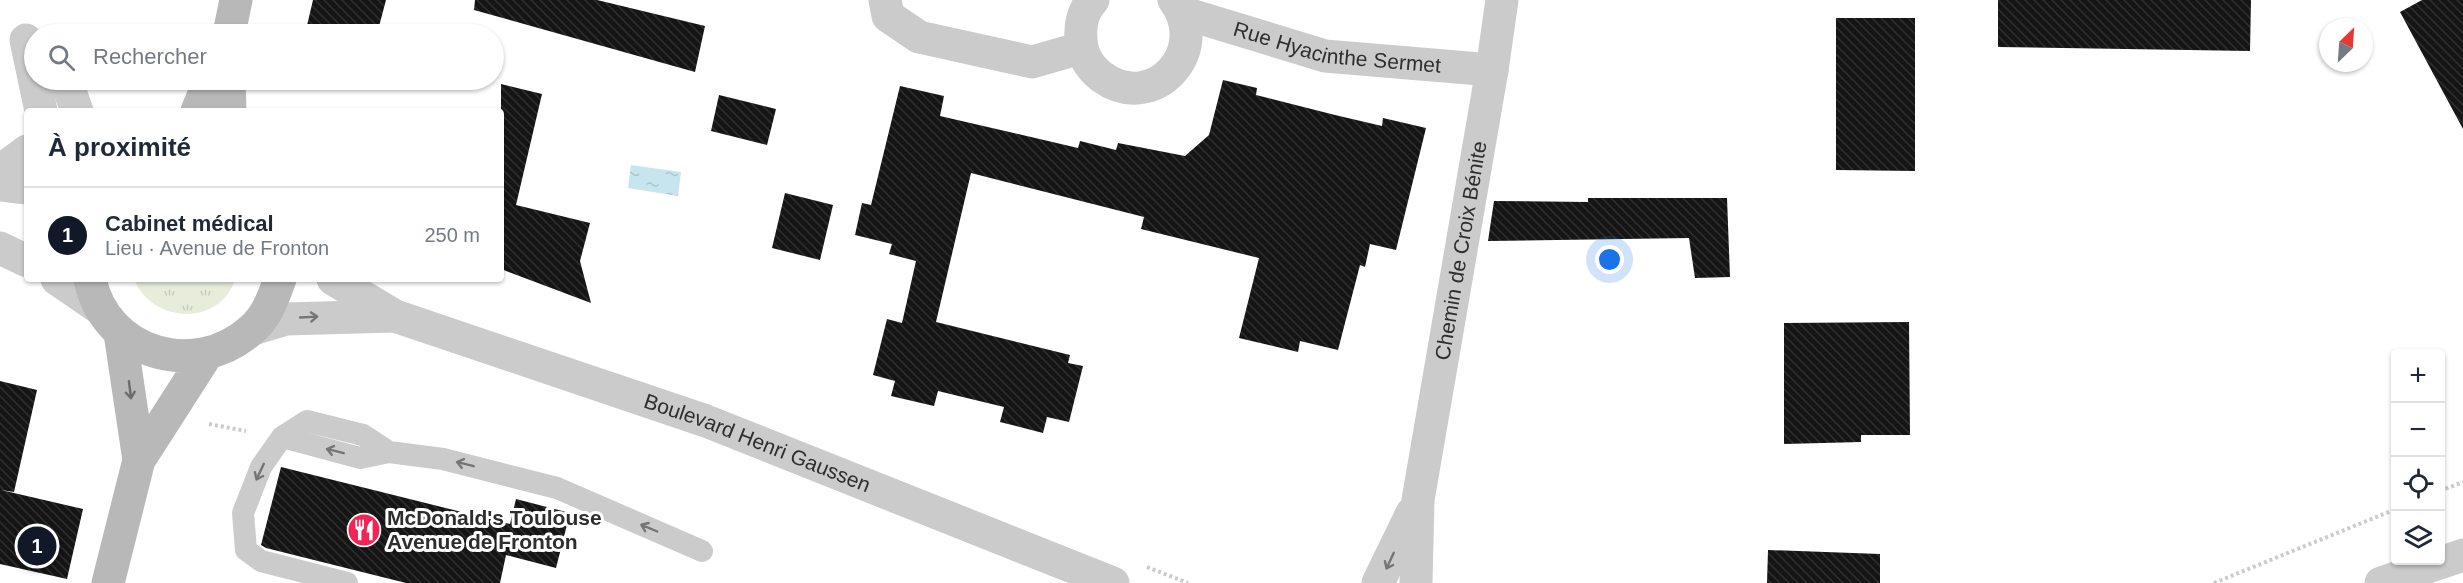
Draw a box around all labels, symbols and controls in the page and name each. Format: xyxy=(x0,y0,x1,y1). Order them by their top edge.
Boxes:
street label: Rue Hyacinthe Sermet xyxy=(1231,17,1442,77)
north arrow xyxy=(2319,18,2373,72)
search box xyxy=(24,24,504,90)
icon: search xyxy=(45,41,78,74)
text: Rechercher xyxy=(93,44,207,69)
text: À proximité xyxy=(48,132,191,162)
street label: Chemin de Croix Bénite xyxy=(1430,139,1491,362)
text: Cabinet médical xyxy=(105,211,274,236)
text: 1 xyxy=(62,224,73,246)
text: 250 m xyxy=(424,224,480,246)
text: Lieu · Avenue de Fronton xyxy=(105,237,329,259)
your location xyxy=(1595,245,1624,274)
one-way arrow xyxy=(299,312,319,323)
map controls xyxy=(2391,349,2445,565)
button: + xyxy=(2391,349,2445,403)
one-way arrow xyxy=(125,380,136,400)
street label: Boulevard Henri Gaussen xyxy=(641,389,874,496)
button: − xyxy=(2391,403,2445,457)
one-way arrow xyxy=(326,445,345,457)
button: locate xyxy=(2391,457,2445,511)
one-way arrow xyxy=(456,458,475,470)
one-way arrow xyxy=(253,463,265,481)
place label: McDonald's Toulouse Avenue de Fronton xyxy=(387,506,602,553)
button: layers xyxy=(2391,511,2445,565)
restaurant icon: McDonald's Toulouse Avenue de Fronton xyxy=(346,512,382,548)
one-way arrow xyxy=(640,522,658,533)
pin: 1 xyxy=(18,524,57,568)
one-way arrow xyxy=(1383,552,1395,570)

